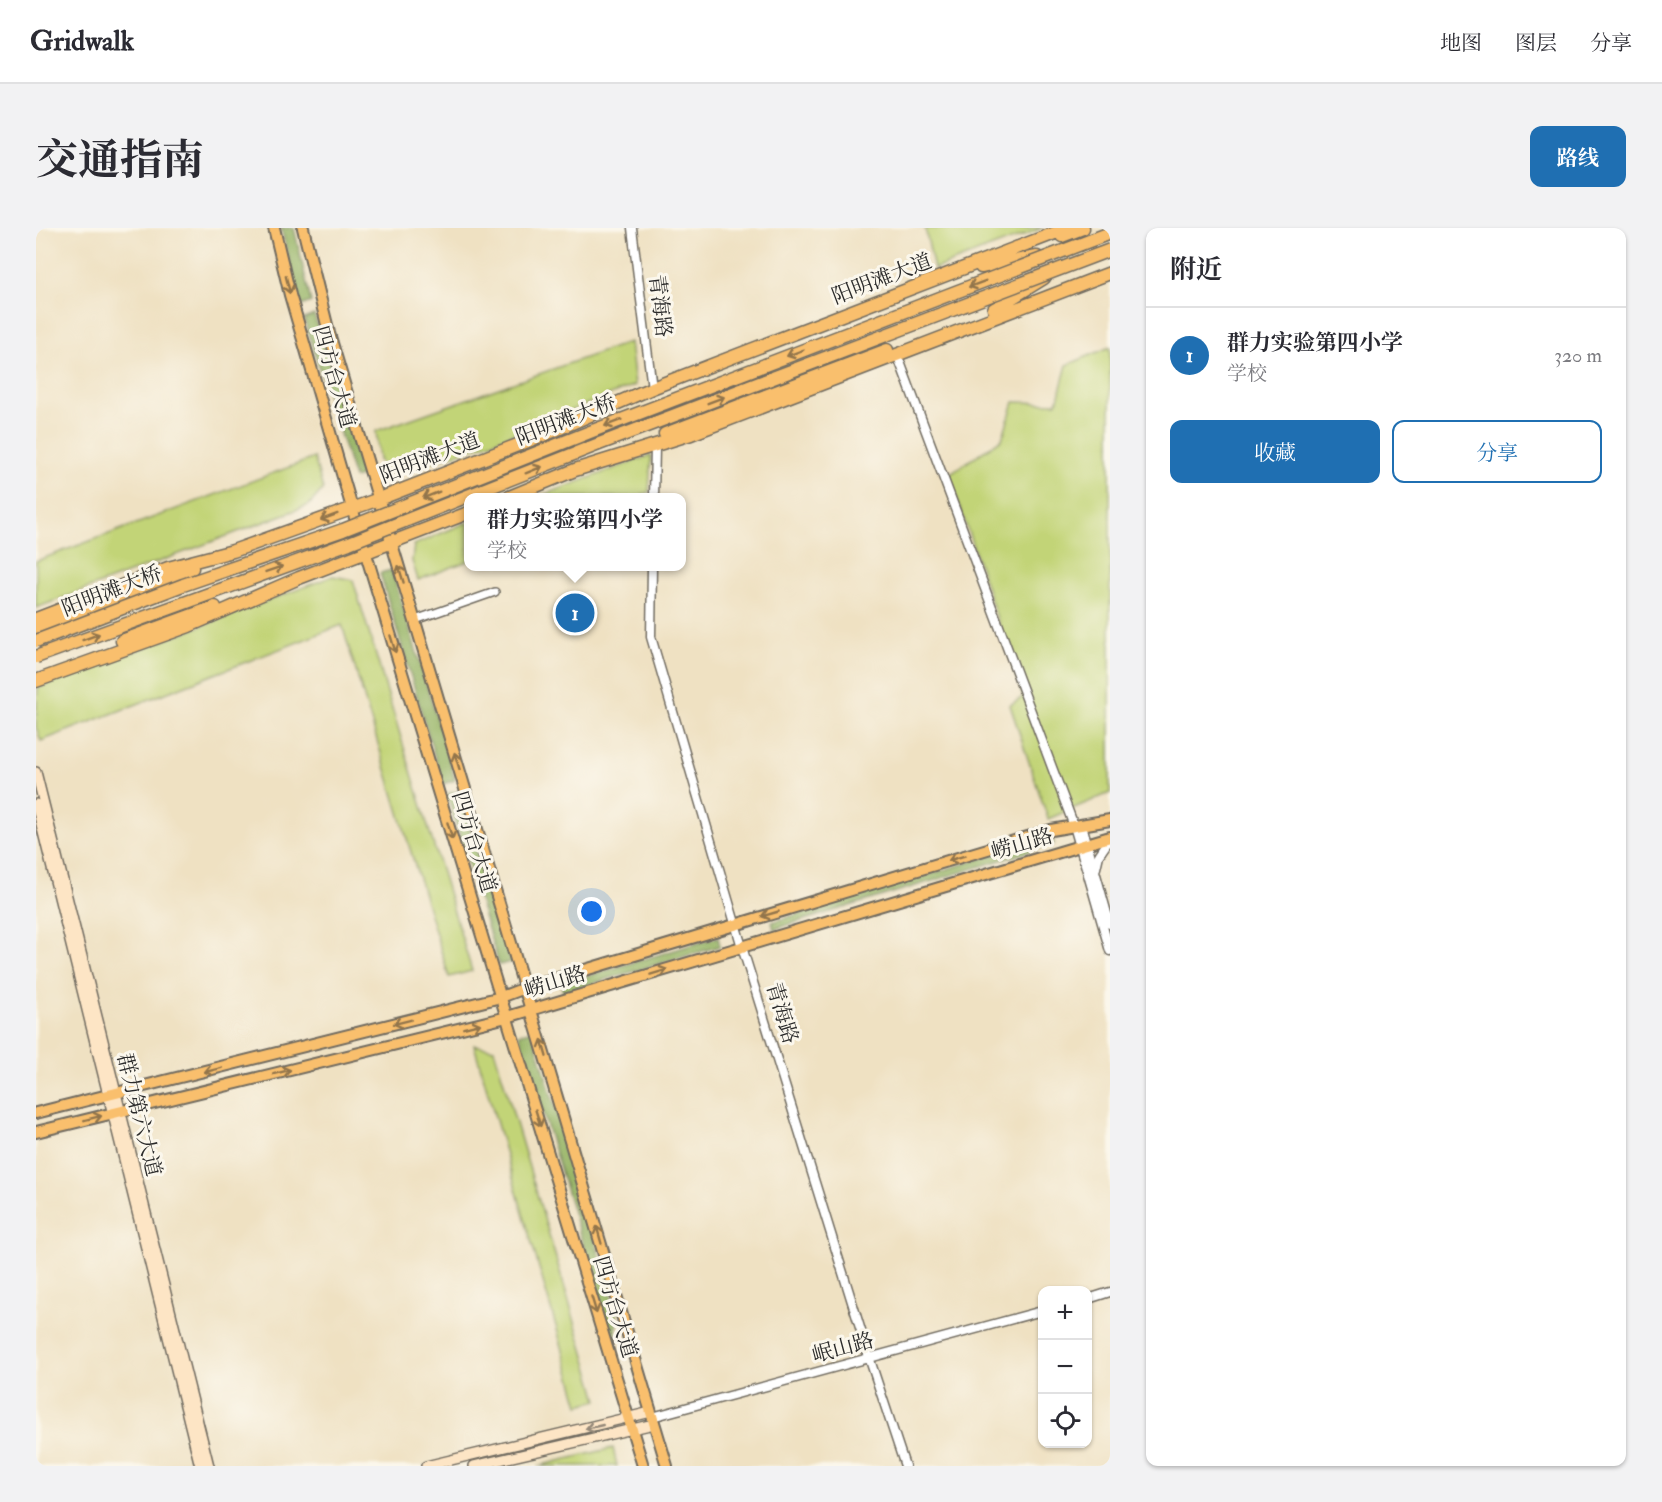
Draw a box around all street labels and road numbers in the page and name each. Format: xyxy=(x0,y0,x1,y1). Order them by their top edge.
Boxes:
street label: 阳明滩大道 xyxy=(828,248,936,310)
street label: 青海路 xyxy=(643,273,677,339)
street label: 四方台大道 xyxy=(307,323,361,431)
street label: 阳明滩大桥 xyxy=(512,389,620,451)
street label: 阳明滩大道 xyxy=(376,427,484,489)
street label: 阳明滩大桥 xyxy=(58,560,166,622)
street label: 四方台大道 xyxy=(446,788,502,896)
street label: 崂山路 xyxy=(988,822,1056,866)
street label: 崂山路 xyxy=(521,960,589,1004)
street label: 青海路 xyxy=(760,979,804,1047)
street label: 群力第六大道 xyxy=(111,1051,167,1179)
street label: 四方台大道 xyxy=(587,1253,643,1361)
street label: 岷山路 xyxy=(809,1327,877,1369)

